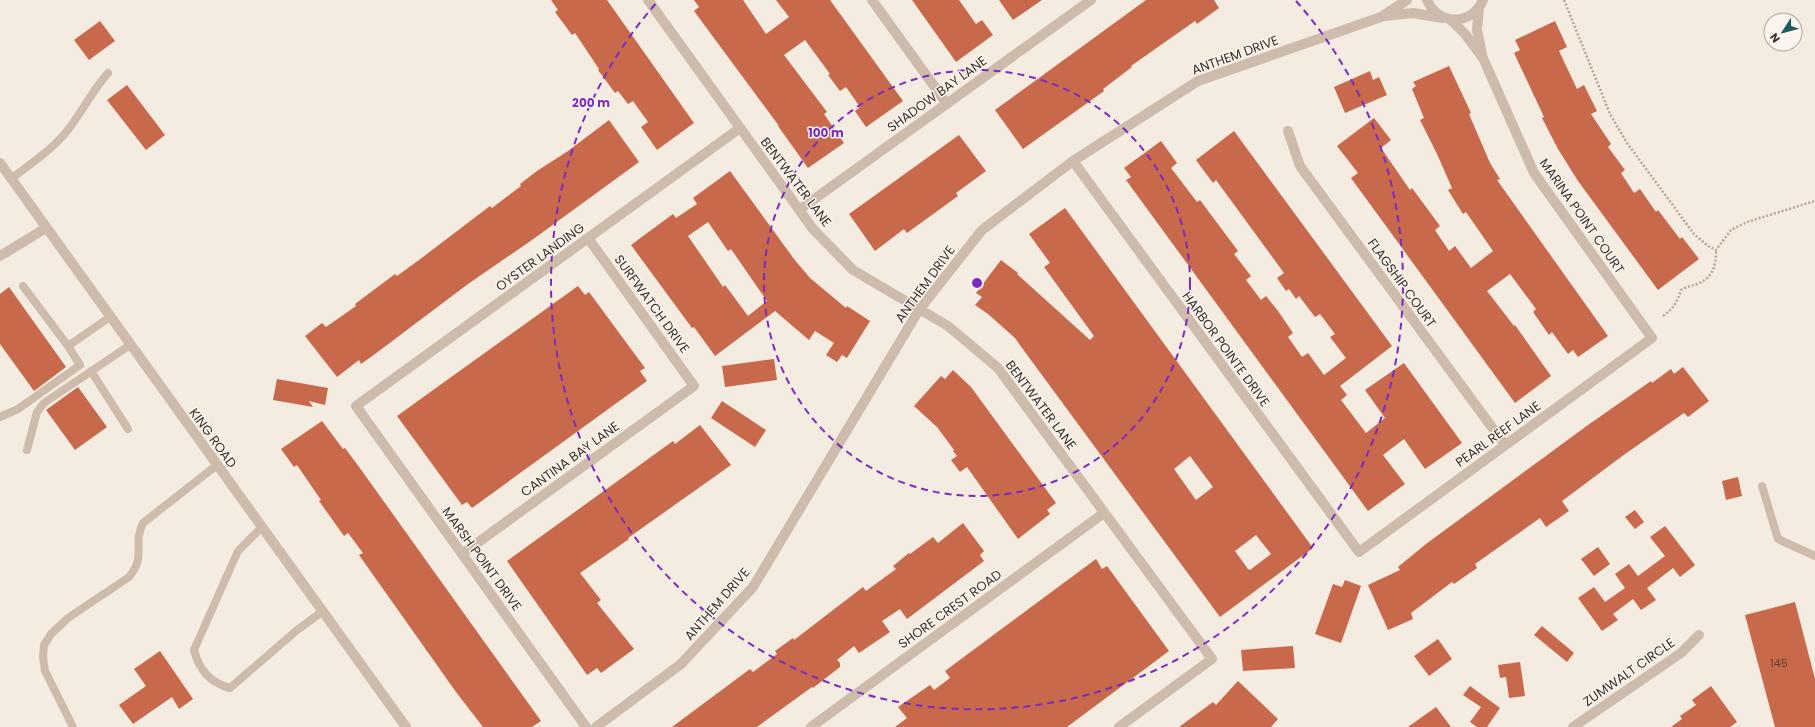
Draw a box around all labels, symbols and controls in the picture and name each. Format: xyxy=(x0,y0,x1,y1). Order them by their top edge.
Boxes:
north arrow xyxy=(1763,12,1803,52)
text: N xyxy=(1766,30,1784,46)
street label: ANTHEM DRIVE xyxy=(1189,31,1281,79)
street label: SHADOW BAY LANE xyxy=(883,51,991,137)
text: 200 m xyxy=(572,94,610,111)
text: 100 m xyxy=(808,124,844,141)
street label: BENTWATER LANE xyxy=(756,133,836,231)
street label: MARINA POINT COURT xyxy=(1535,154,1629,278)
street label: OYSTER LANDING xyxy=(492,218,588,296)
street label: FLAGSHIP COURT xyxy=(1363,235,1441,331)
street label: ANTHEM DRIVE xyxy=(891,242,959,326)
street label: SURFWATCH DRIVE xyxy=(610,251,694,357)
centre of rings xyxy=(970,276,984,290)
street label: HARBOR POINTE DRIVE xyxy=(1178,287,1274,411)
street label: BENTWATER LANE xyxy=(1001,356,1081,454)
street label: PEARL REEF LANE xyxy=(1451,397,1545,471)
street label: KING ROAD xyxy=(185,404,241,472)
street label: CANTINA BAY LANE xyxy=(517,417,623,501)
street label: MARSH POINT DRIVE xyxy=(438,503,526,615)
street label: ANTHEM DRIVE xyxy=(680,563,754,645)
street label: SHORE CREST ROAD xyxy=(894,565,1006,653)
street label: ZUMWALT CIRCLE xyxy=(1579,633,1679,711)
house number: 145 xyxy=(1770,655,1788,671)

